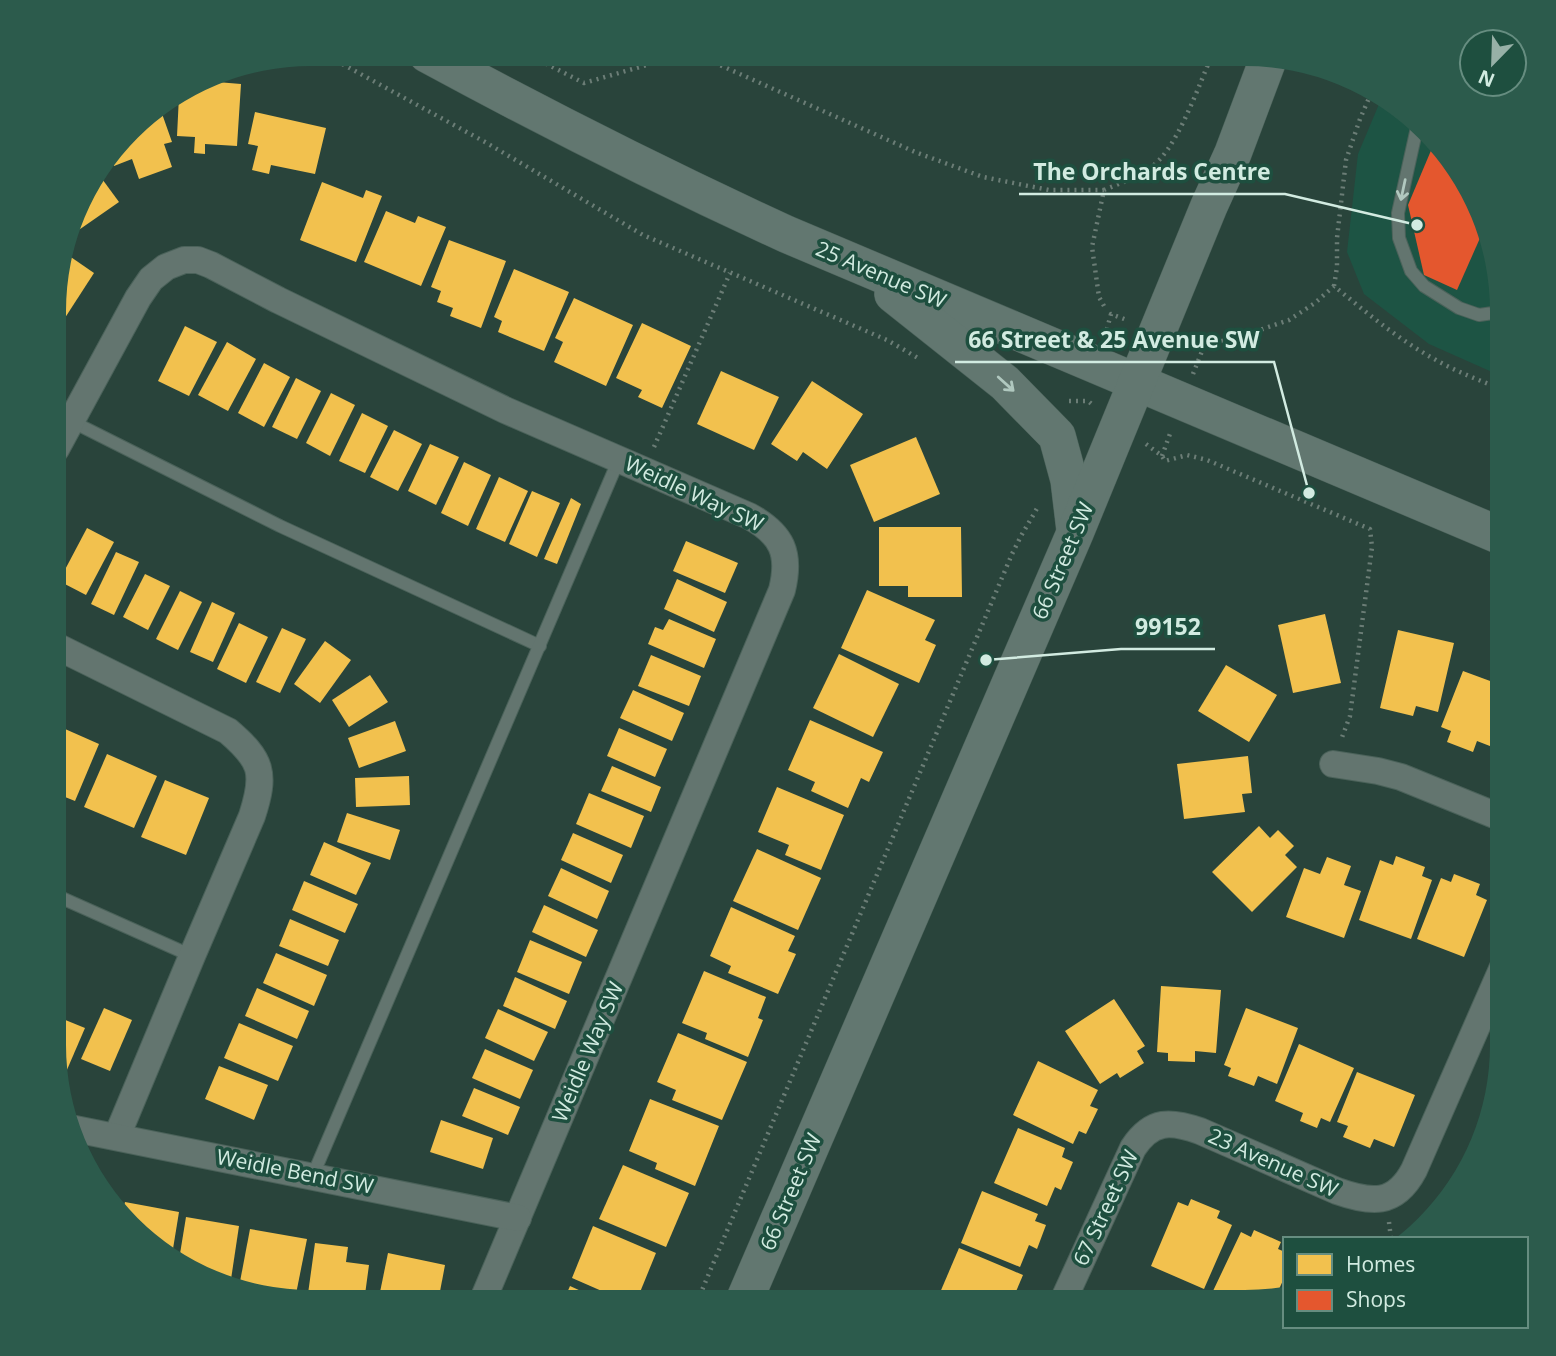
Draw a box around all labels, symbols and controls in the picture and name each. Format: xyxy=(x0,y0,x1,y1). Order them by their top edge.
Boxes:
north arrow xyxy=(1458,28,1528,98)
text: N xyxy=(1474,64,1499,94)
callout: The Orchards Centre xyxy=(1019,150,1285,194)
text: The Orchards Centre xyxy=(1033,155,1271,187)
one-way arrow xyxy=(1395,178,1409,201)
street label: 25 Avenue SW xyxy=(812,234,951,314)
callout: 66 Street & 25 Avenue SW xyxy=(955,318,1274,362)
text: 66 Street & 25 Avenue SW xyxy=(968,323,1260,355)
one-way arrow xyxy=(997,376,1015,392)
street label: Weidle Way SW xyxy=(621,449,769,538)
street label: 66 Street SW xyxy=(1025,497,1100,623)
callout: 99152 xyxy=(1121,605,1215,649)
text: 99152 xyxy=(1135,610,1201,642)
street label: Weidle Way SW xyxy=(545,977,629,1126)
street label: 23 Avenue SW xyxy=(1204,1121,1343,1203)
street label: 66 Street SW xyxy=(753,1128,828,1254)
street label: Weidle Bend SW xyxy=(214,1142,377,1200)
street label: 67 Street SW xyxy=(1066,1145,1144,1270)
legend xyxy=(1283,1237,1528,1328)
text: Homes xyxy=(1346,1250,1415,1278)
text: Shops xyxy=(1346,1285,1406,1313)

